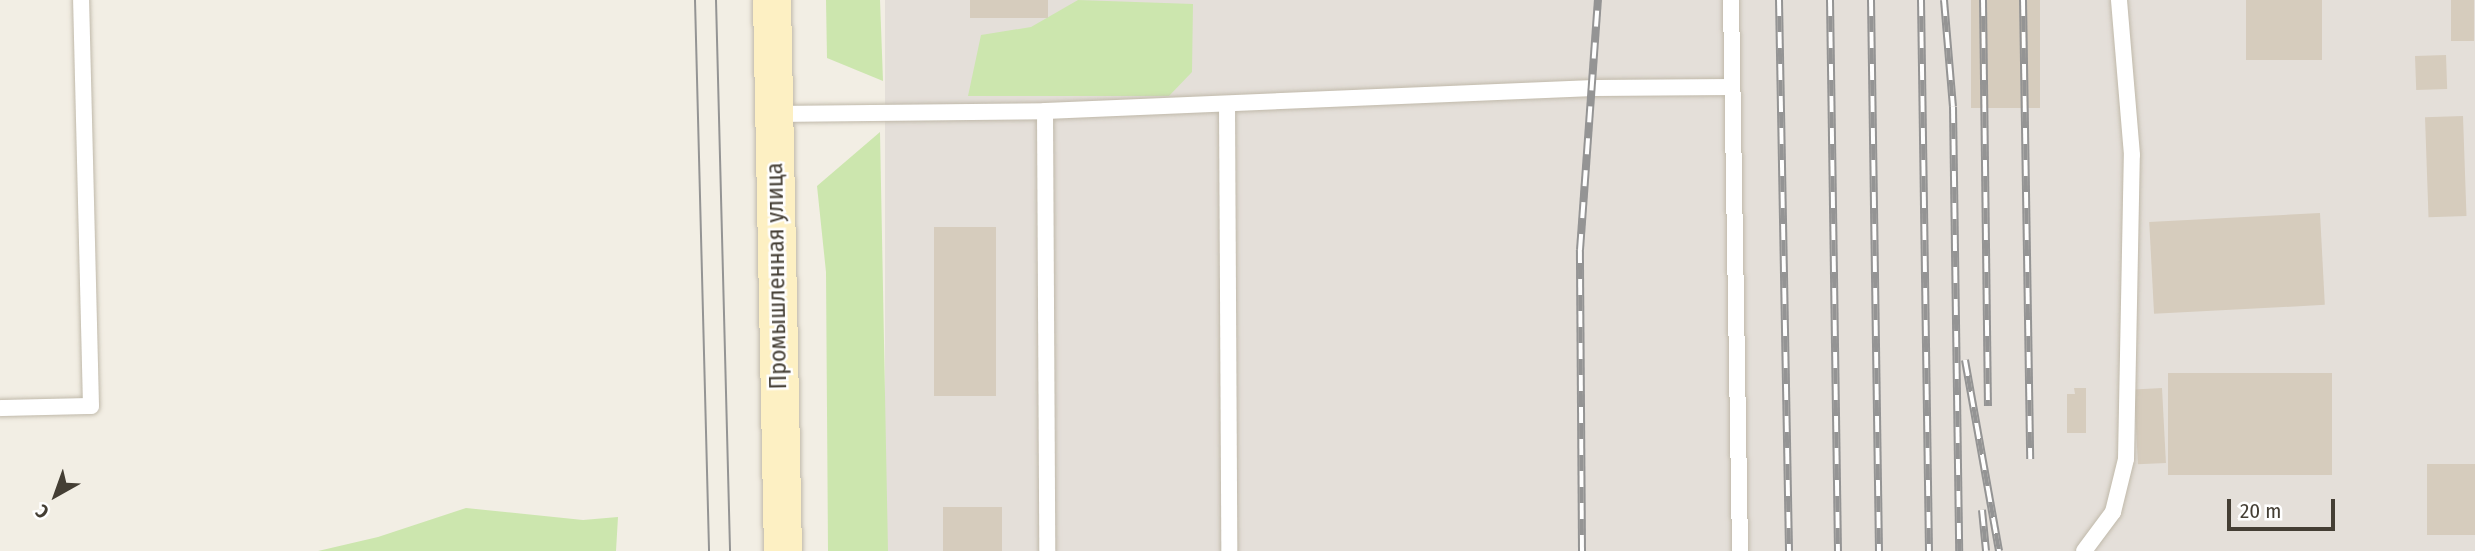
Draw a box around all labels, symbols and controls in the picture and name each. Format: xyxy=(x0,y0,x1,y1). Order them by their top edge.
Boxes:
street label: Промышленная улица xyxy=(761,162,793,390)
north arrow xyxy=(21,460,91,530)
scale bar xyxy=(2230,484,2338,528)
text: 20 m xyxy=(2240,498,2281,524)
text: С xyxy=(31,499,53,523)

